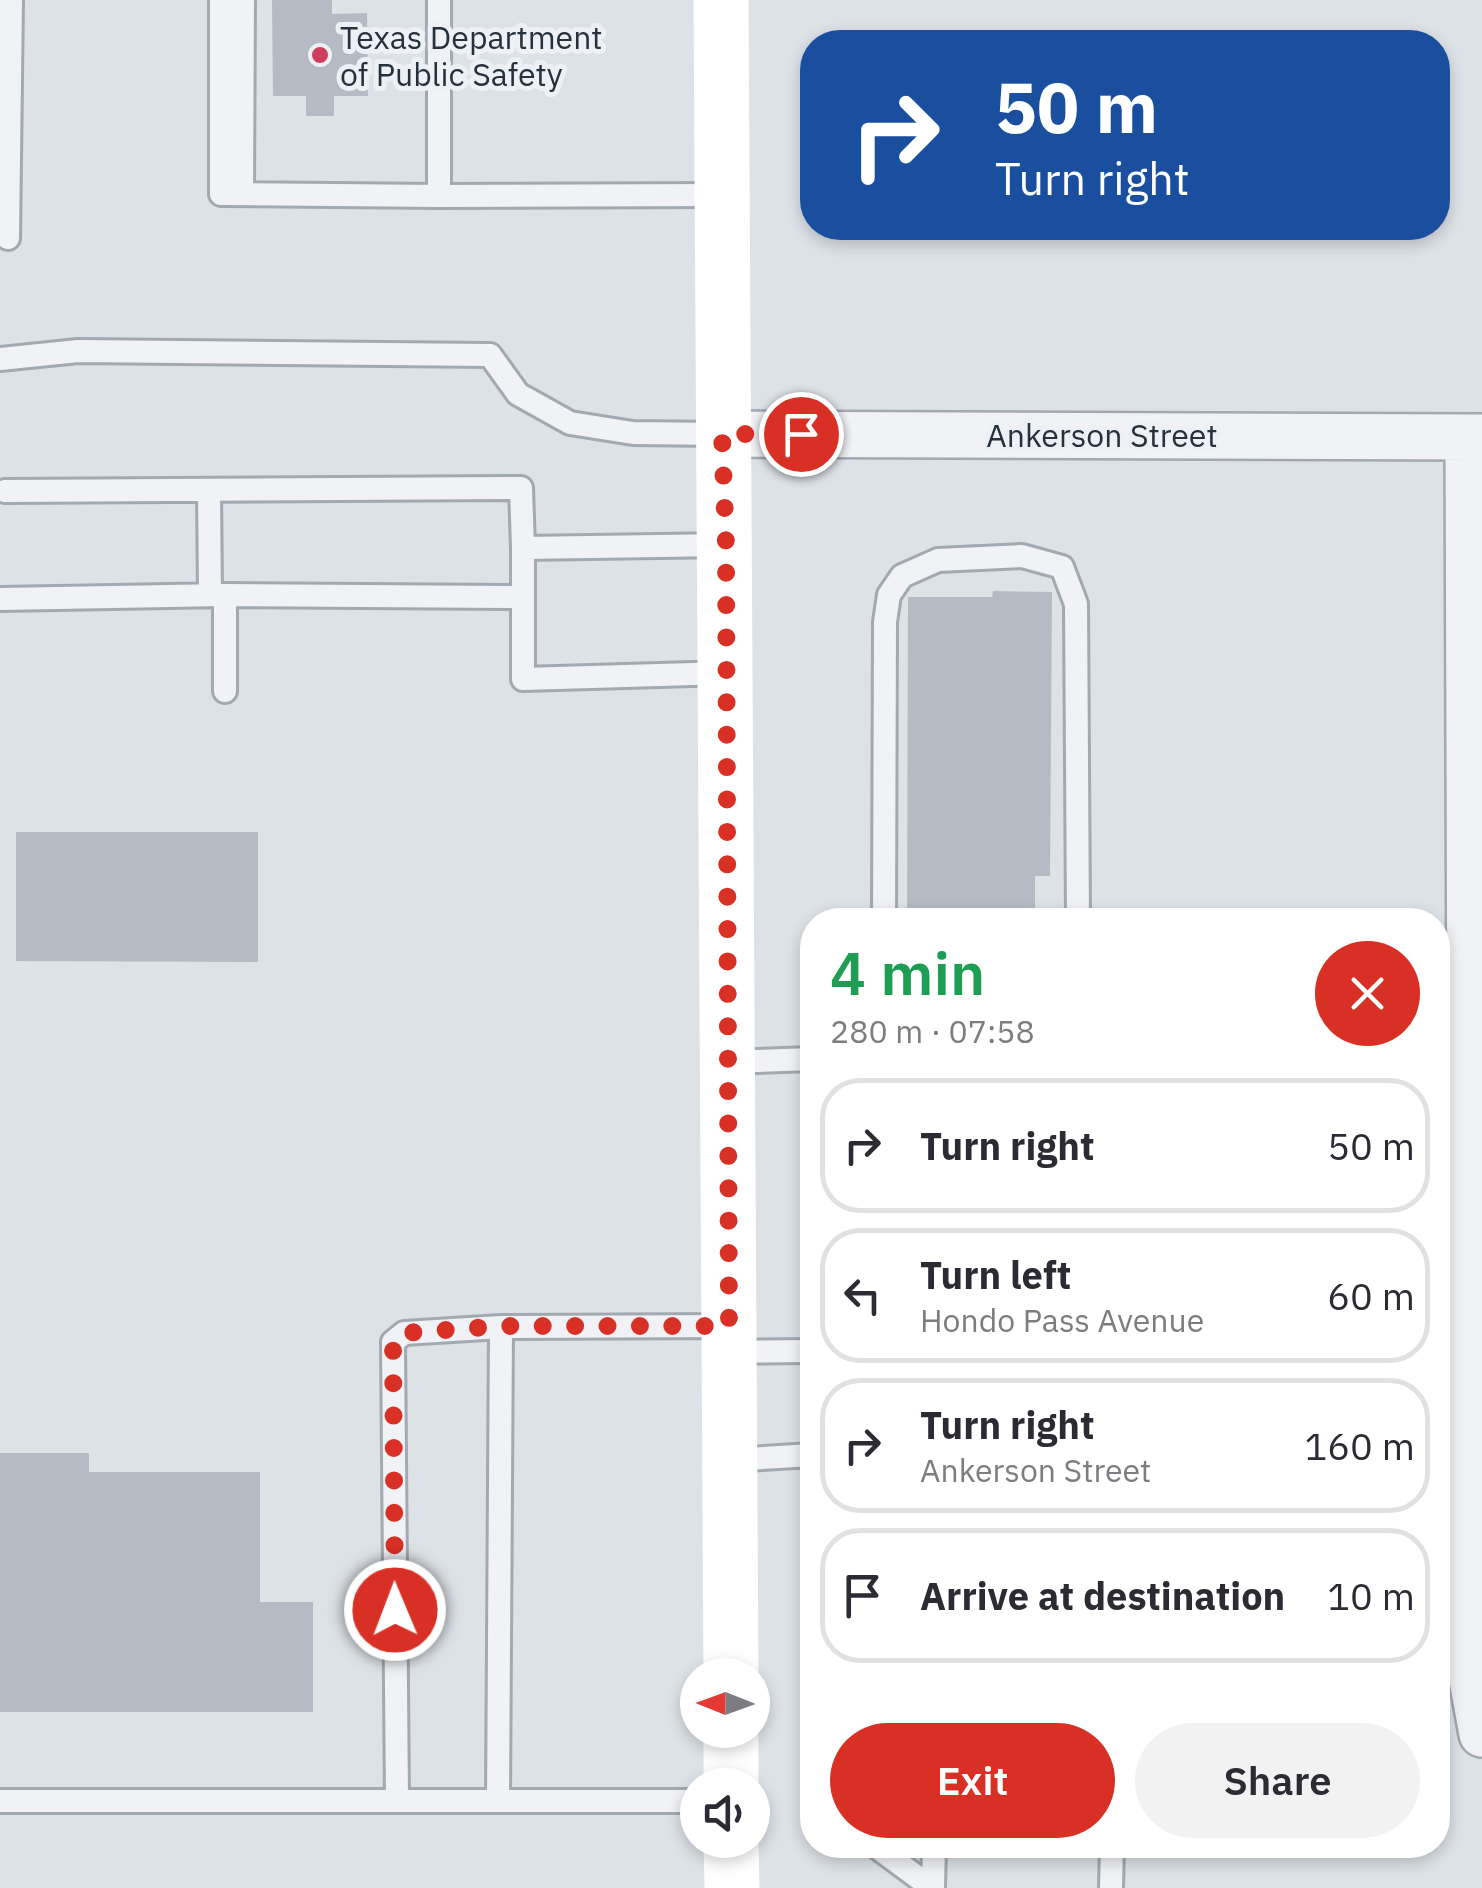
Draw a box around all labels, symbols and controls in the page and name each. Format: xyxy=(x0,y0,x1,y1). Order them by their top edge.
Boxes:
place label: Texas Department of Public Safety xyxy=(340,16,603,95)
marker: Texas Department of Public Safety xyxy=(309,44,331,66)
text: 50 m xyxy=(995,61,1158,152)
icon: right xyxy=(830,70,960,200)
text: Turn right xyxy=(995,149,1190,207)
pin xyxy=(759,392,844,477)
icon: arrive xyxy=(774,407,829,462)
street label: Ankerson Street xyxy=(986,414,1218,456)
text: 4 min xyxy=(830,933,985,1012)
button: close xyxy=(1315,941,1420,1046)
text: 280 m · 07:58 xyxy=(830,1010,1035,1052)
icon: right xyxy=(835,1118,890,1173)
text: Turn right xyxy=(920,1121,1095,1170)
text: 50 m xyxy=(1327,1121,1415,1170)
text: Turn left xyxy=(920,1250,1071,1299)
icon: left xyxy=(835,1268,890,1323)
text: 60 m xyxy=(1327,1271,1415,1320)
text: Hondo Pass Avenue xyxy=(920,1299,1204,1341)
text: Turn right xyxy=(920,1400,1095,1449)
icon: right xyxy=(835,1418,890,1473)
text: 160 m xyxy=(1304,1421,1415,1470)
text: Ankerson Street xyxy=(920,1449,1151,1491)
position arrow xyxy=(343,1558,447,1662)
icon: arrive xyxy=(835,1568,890,1623)
text: Arrive at destination xyxy=(920,1571,1285,1620)
text: 10 m xyxy=(1327,1571,1415,1620)
north arrow xyxy=(680,1658,770,1748)
map controls xyxy=(680,1658,770,1858)
button: Exit xyxy=(830,1723,1115,1838)
button: Share xyxy=(1135,1723,1420,1838)
button: sound xyxy=(680,1768,770,1858)

